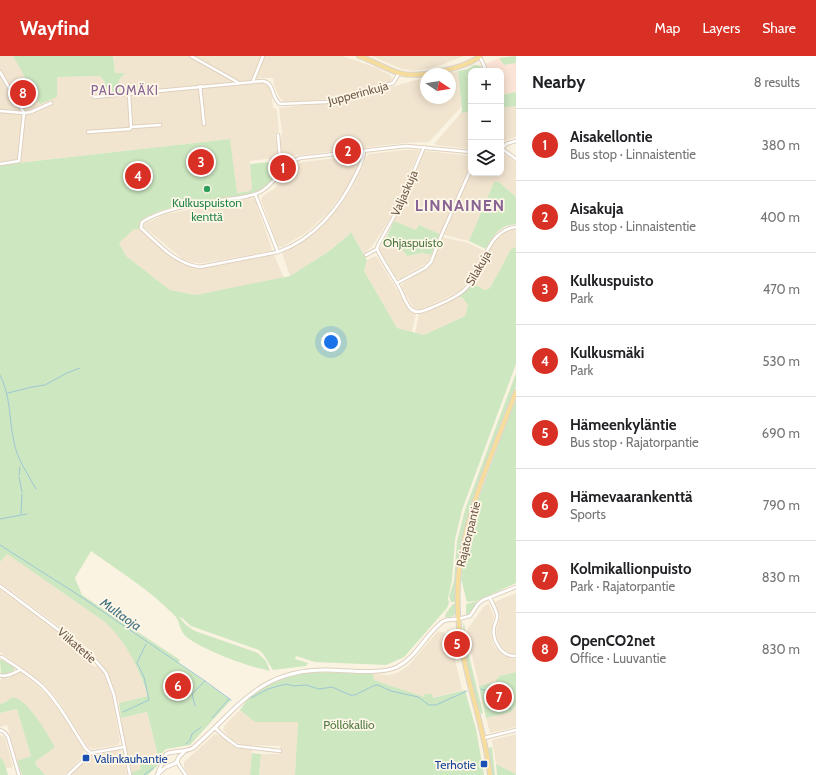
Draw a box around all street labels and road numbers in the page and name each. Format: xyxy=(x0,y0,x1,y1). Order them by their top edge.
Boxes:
street label: Jupperinkuja xyxy=(325,78,390,108)
street label: Valjaskuja xyxy=(387,168,421,218)
street label: Silakuja xyxy=(462,248,494,288)
street label: Rajatorpantie xyxy=(453,500,483,568)
street label: Viikatetie xyxy=(54,624,100,666)

